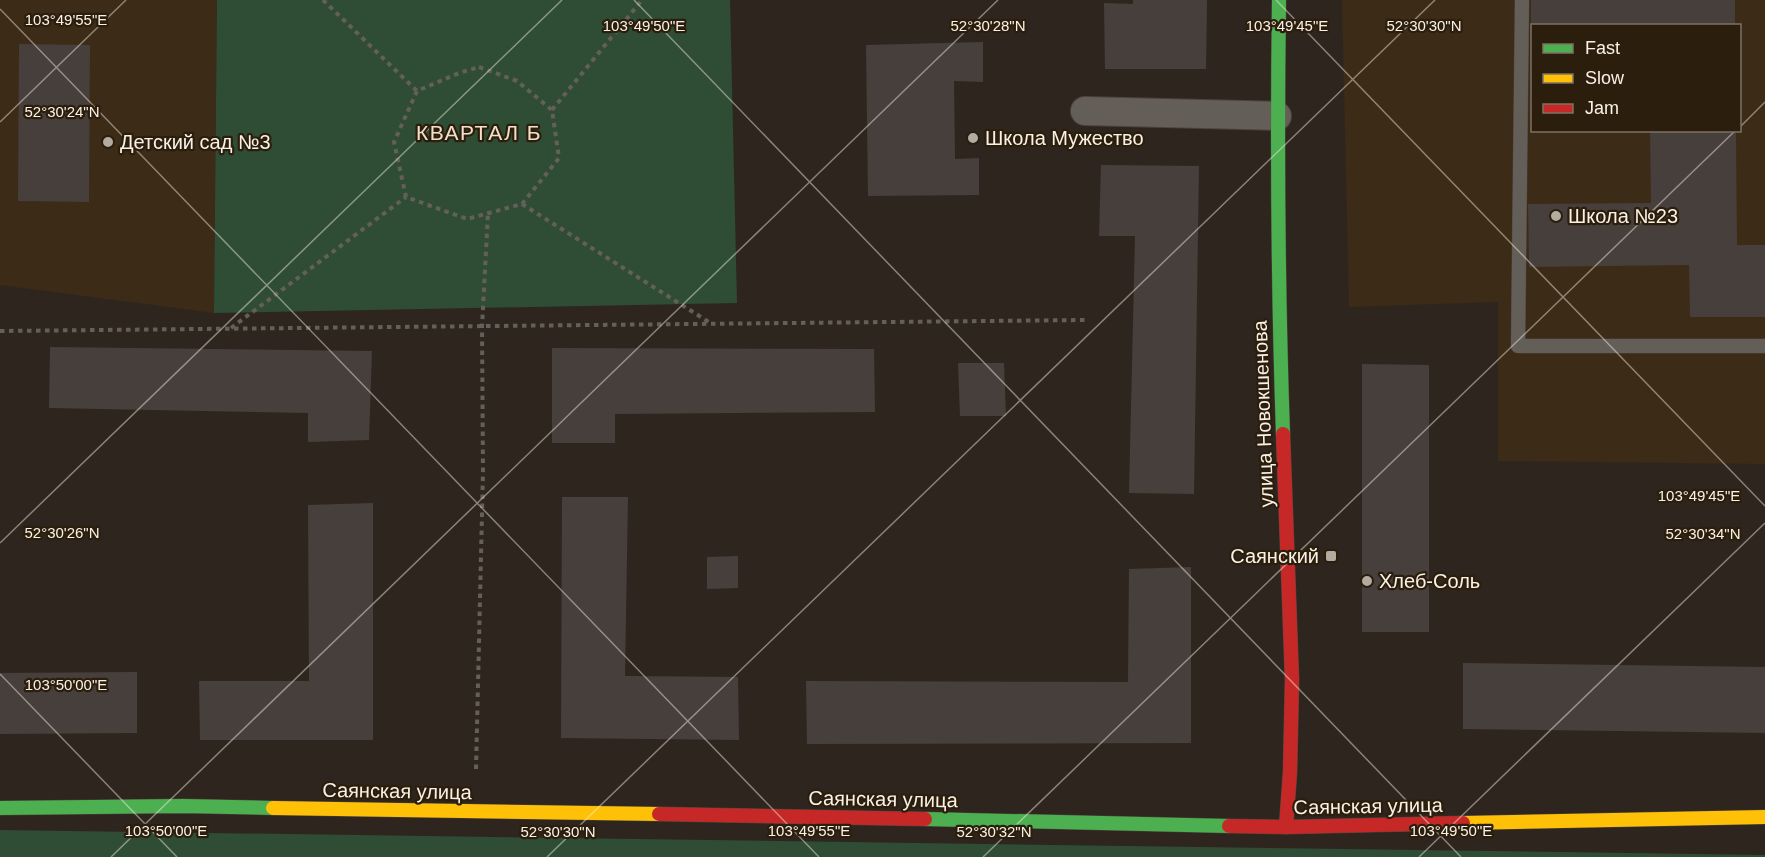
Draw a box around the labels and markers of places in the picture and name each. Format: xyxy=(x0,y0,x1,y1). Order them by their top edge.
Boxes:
place label: Школа Мужество xyxy=(985,127,1144,149)
place label: Детский сад №3 xyxy=(120,131,271,153)
marker: Школа Мужество xyxy=(966,131,980,145)
marker: Детский сад №3 xyxy=(101,135,115,149)
place label: Школа №23 xyxy=(1568,205,1678,227)
marker: Школа №23 xyxy=(1549,209,1563,223)
place label: Саянский xyxy=(1230,545,1319,567)
marker: Саянский xyxy=(1324,549,1338,563)
place label: Хлеб-Соль xyxy=(1379,570,1480,592)
marker: Хлеб-Соль xyxy=(1360,574,1374,588)

